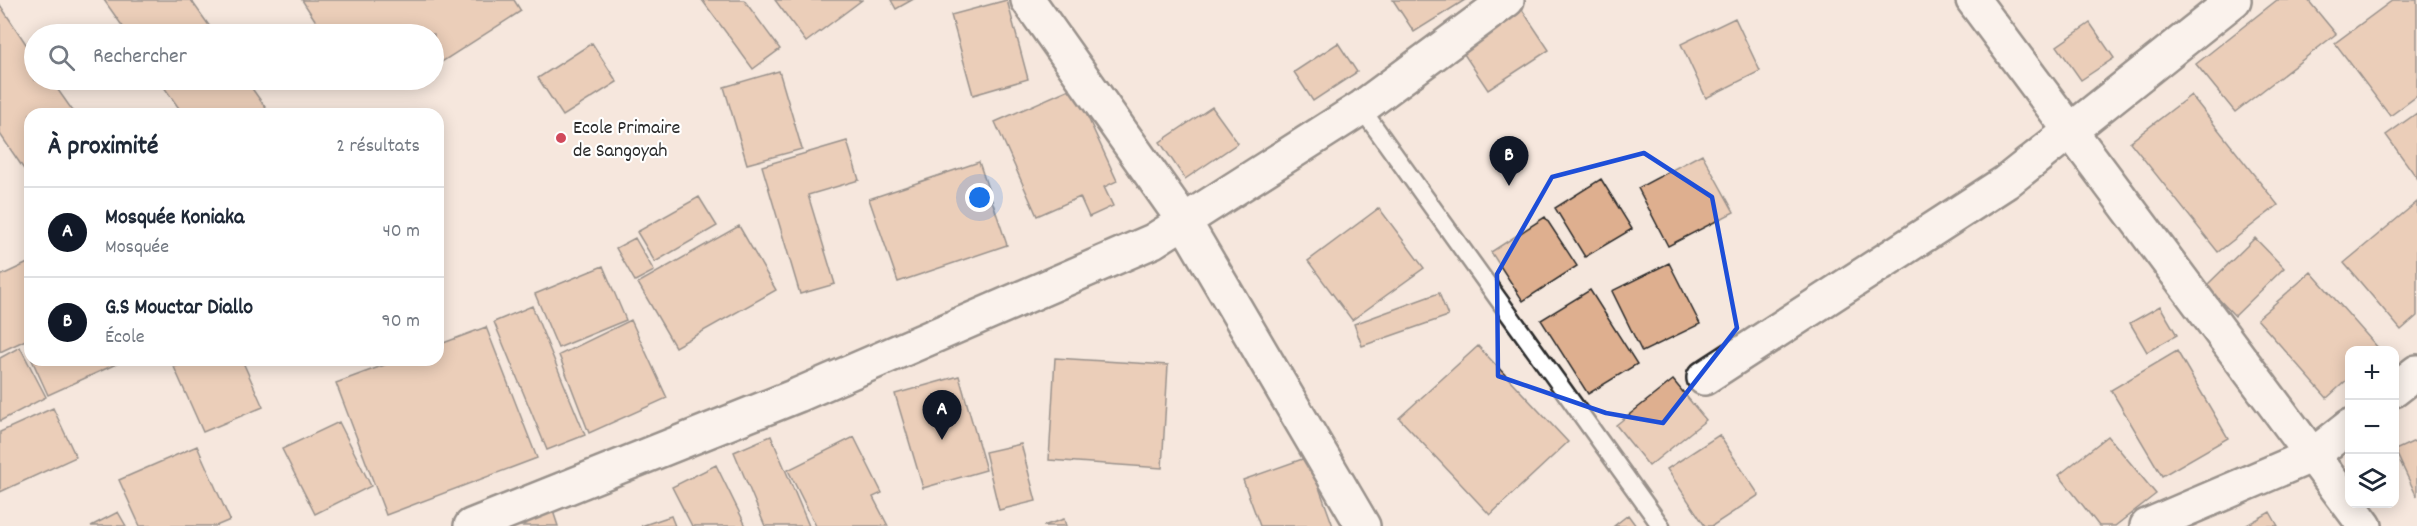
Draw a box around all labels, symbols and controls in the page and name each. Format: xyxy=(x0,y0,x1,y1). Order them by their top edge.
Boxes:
search box xyxy=(24,24,444,90)
icon: search xyxy=(45,41,78,74)
text: Rechercher xyxy=(93,42,187,73)
place label: Ecole Primaire de Sangoyah xyxy=(573,115,681,166)
text: À proximité xyxy=(48,129,158,166)
marker: Ecole Primaire de Sangoyah xyxy=(554,131,568,145)
text: 2 résultats xyxy=(336,133,420,161)
pin: B xyxy=(1490,136,1528,186)
your location xyxy=(965,183,994,212)
text: Mosquée Koniaka xyxy=(105,203,244,234)
text: A xyxy=(62,218,73,246)
text: 40 m xyxy=(382,218,420,246)
text: Mosquée xyxy=(105,234,169,262)
text: G.S Mouctar Diallo xyxy=(105,293,253,324)
text: B xyxy=(63,308,72,336)
text: 90 m xyxy=(382,308,420,336)
text: École xyxy=(105,324,145,352)
map controls xyxy=(2345,346,2399,508)
button: + xyxy=(2345,346,2399,400)
pin: A xyxy=(922,390,962,440)
button: − xyxy=(2345,400,2399,454)
button: layers xyxy=(2345,454,2399,508)

